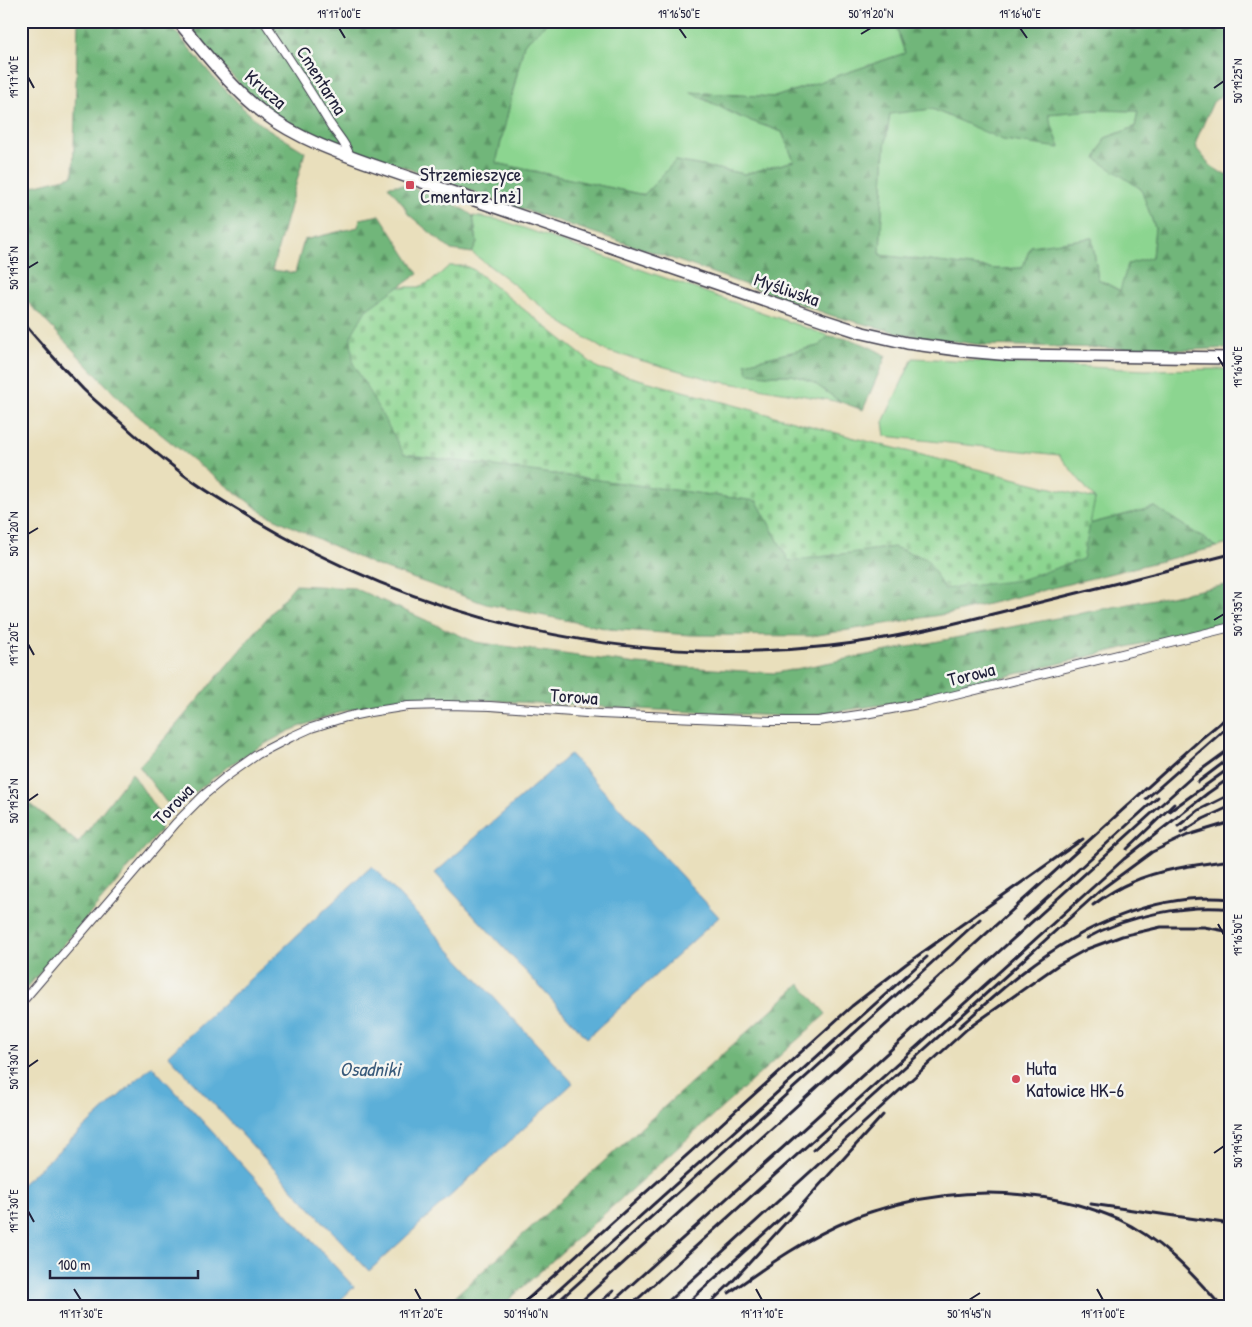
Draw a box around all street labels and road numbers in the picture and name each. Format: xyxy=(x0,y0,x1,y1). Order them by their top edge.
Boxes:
street label: Cmentarna xyxy=(291,41,354,120)
street label: Krucza xyxy=(239,64,293,115)
street label: Myśliwska xyxy=(751,266,824,312)
street label: Torowa xyxy=(945,655,998,692)
street label: Torowa xyxy=(549,681,599,711)
street label: Torowa xyxy=(147,777,199,830)

